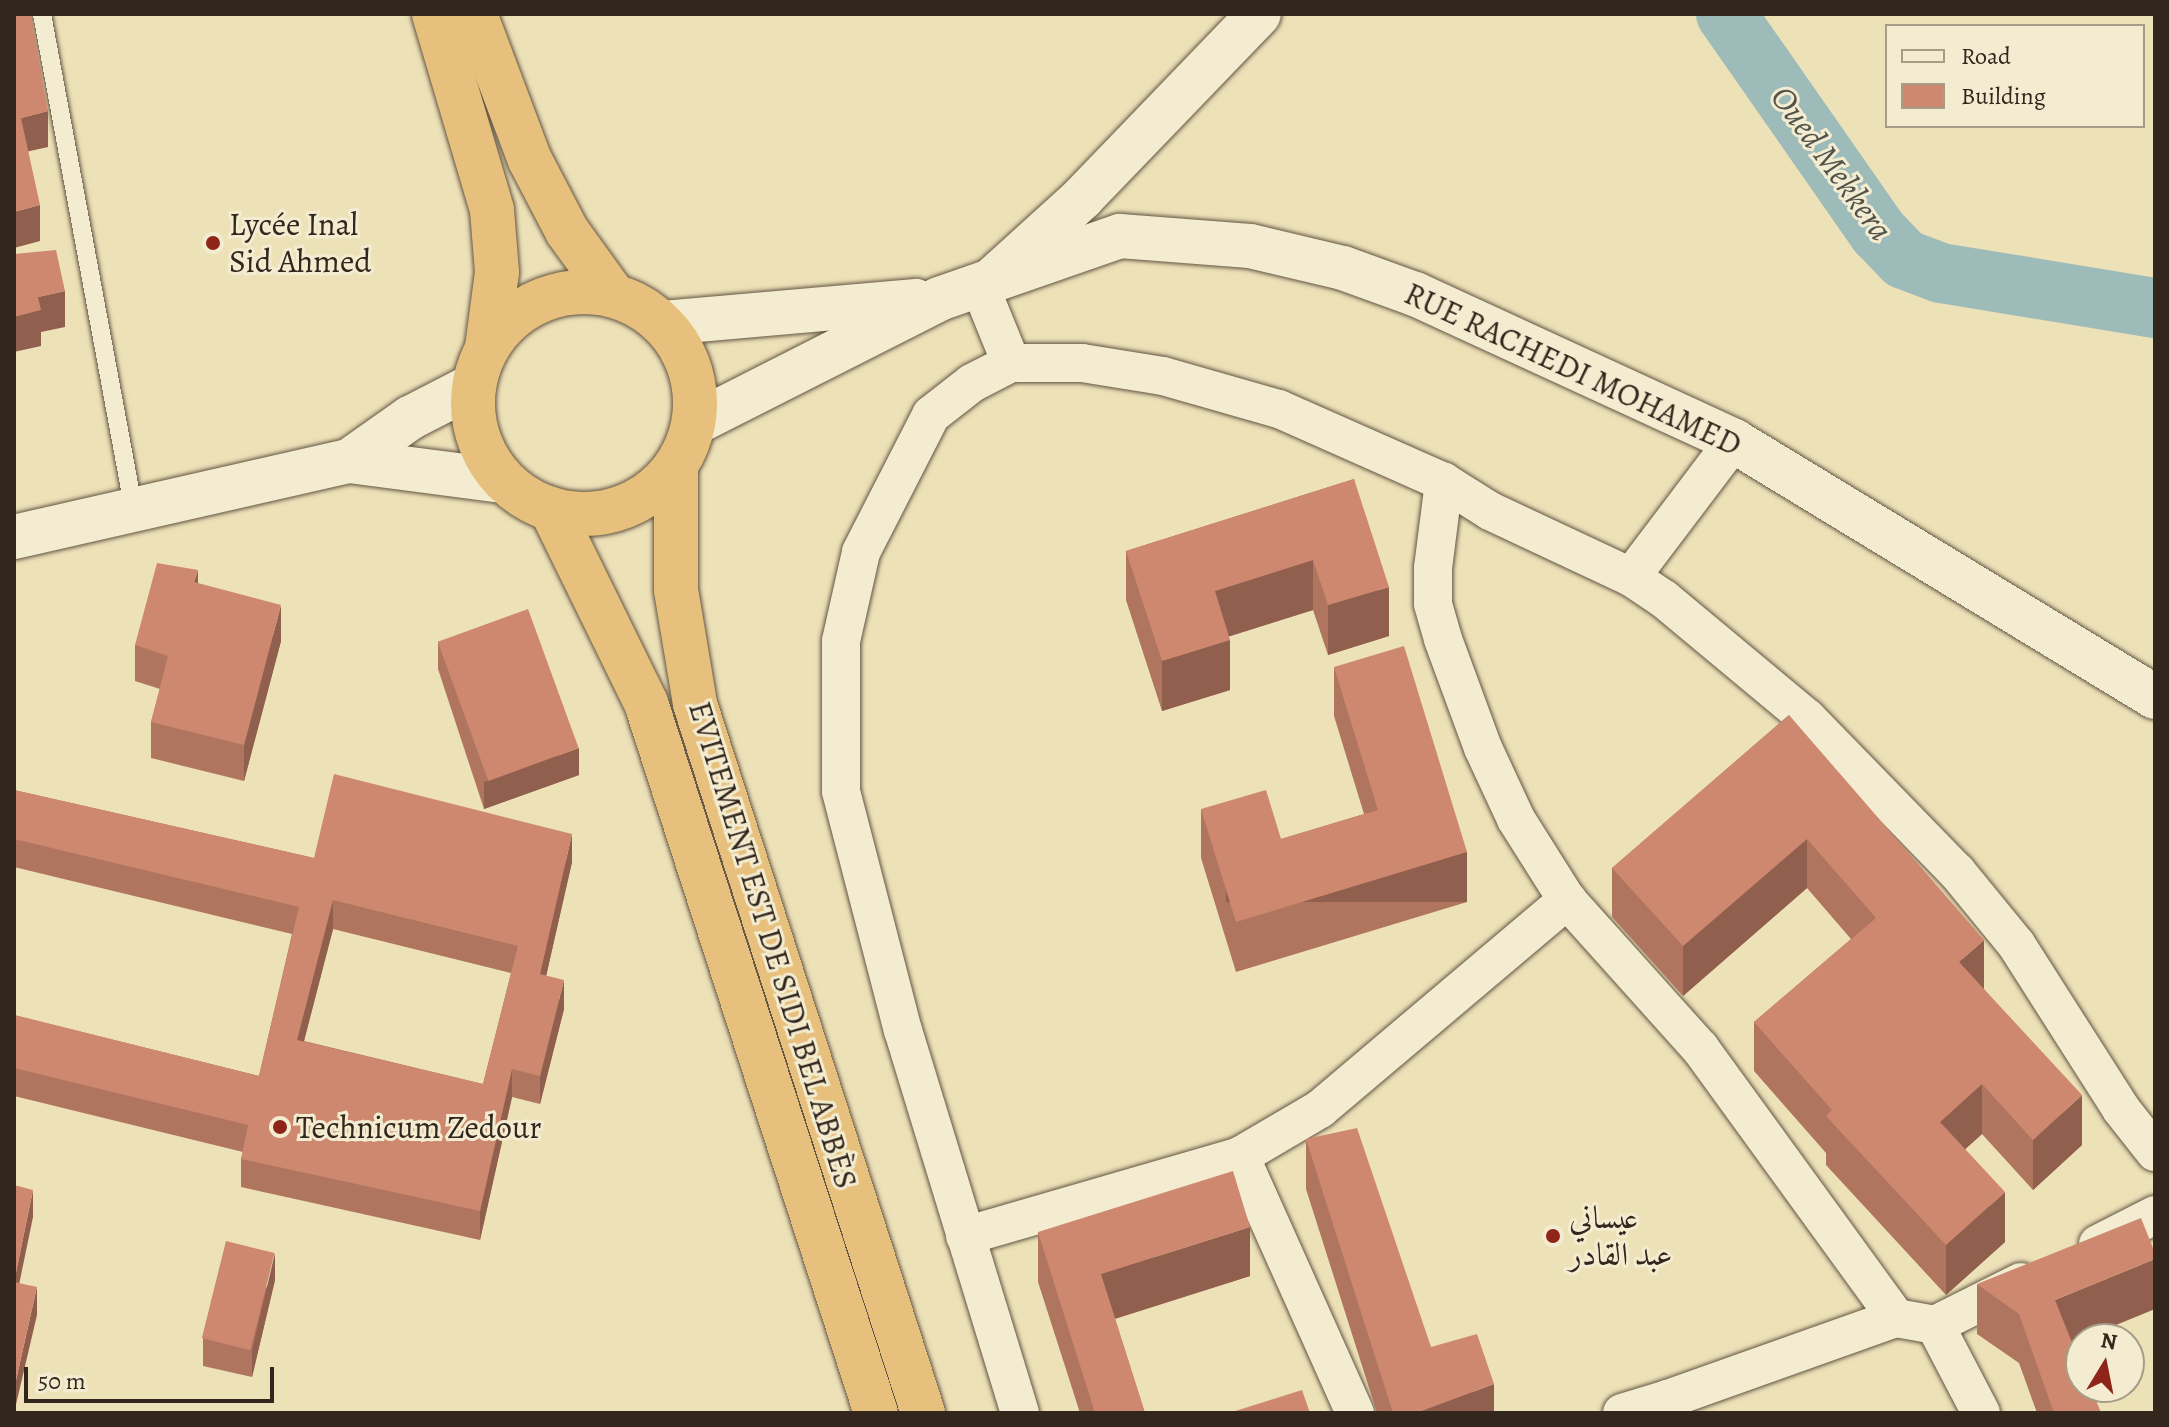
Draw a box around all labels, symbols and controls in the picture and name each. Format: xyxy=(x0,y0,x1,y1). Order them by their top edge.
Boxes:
legend xyxy=(1885,24,2145,128)
text: Road xyxy=(1961,40,2011,72)
water label: Oued Mekkera xyxy=(1762,78,1902,248)
text: Building xyxy=(1961,80,2046,112)
place label: Lycée Inal Sid Ahmed xyxy=(229,206,371,281)
marker: Lycée Inal Sid Ahmed xyxy=(204,234,222,252)
street label: RUE RACHEDI MOHAMED xyxy=(1398,274,1748,464)
street label: EVITEMENT EST DE SIDI BEL ABBÈS xyxy=(680,697,866,1193)
place label: Technicum Zedour xyxy=(296,1108,542,1146)
marker: Technicum Zedour xyxy=(271,1118,289,1136)
place label: عيساني عبد القادر xyxy=(1569,1199,1673,1274)
marker: عيساني عبد القادر xyxy=(1544,1227,1562,1245)
north arrow xyxy=(2065,1323,2145,1403)
text: N xyxy=(2098,1325,2119,1357)
scale bar xyxy=(28,1351,278,1401)
text: 50 m xyxy=(38,1365,86,1397)

